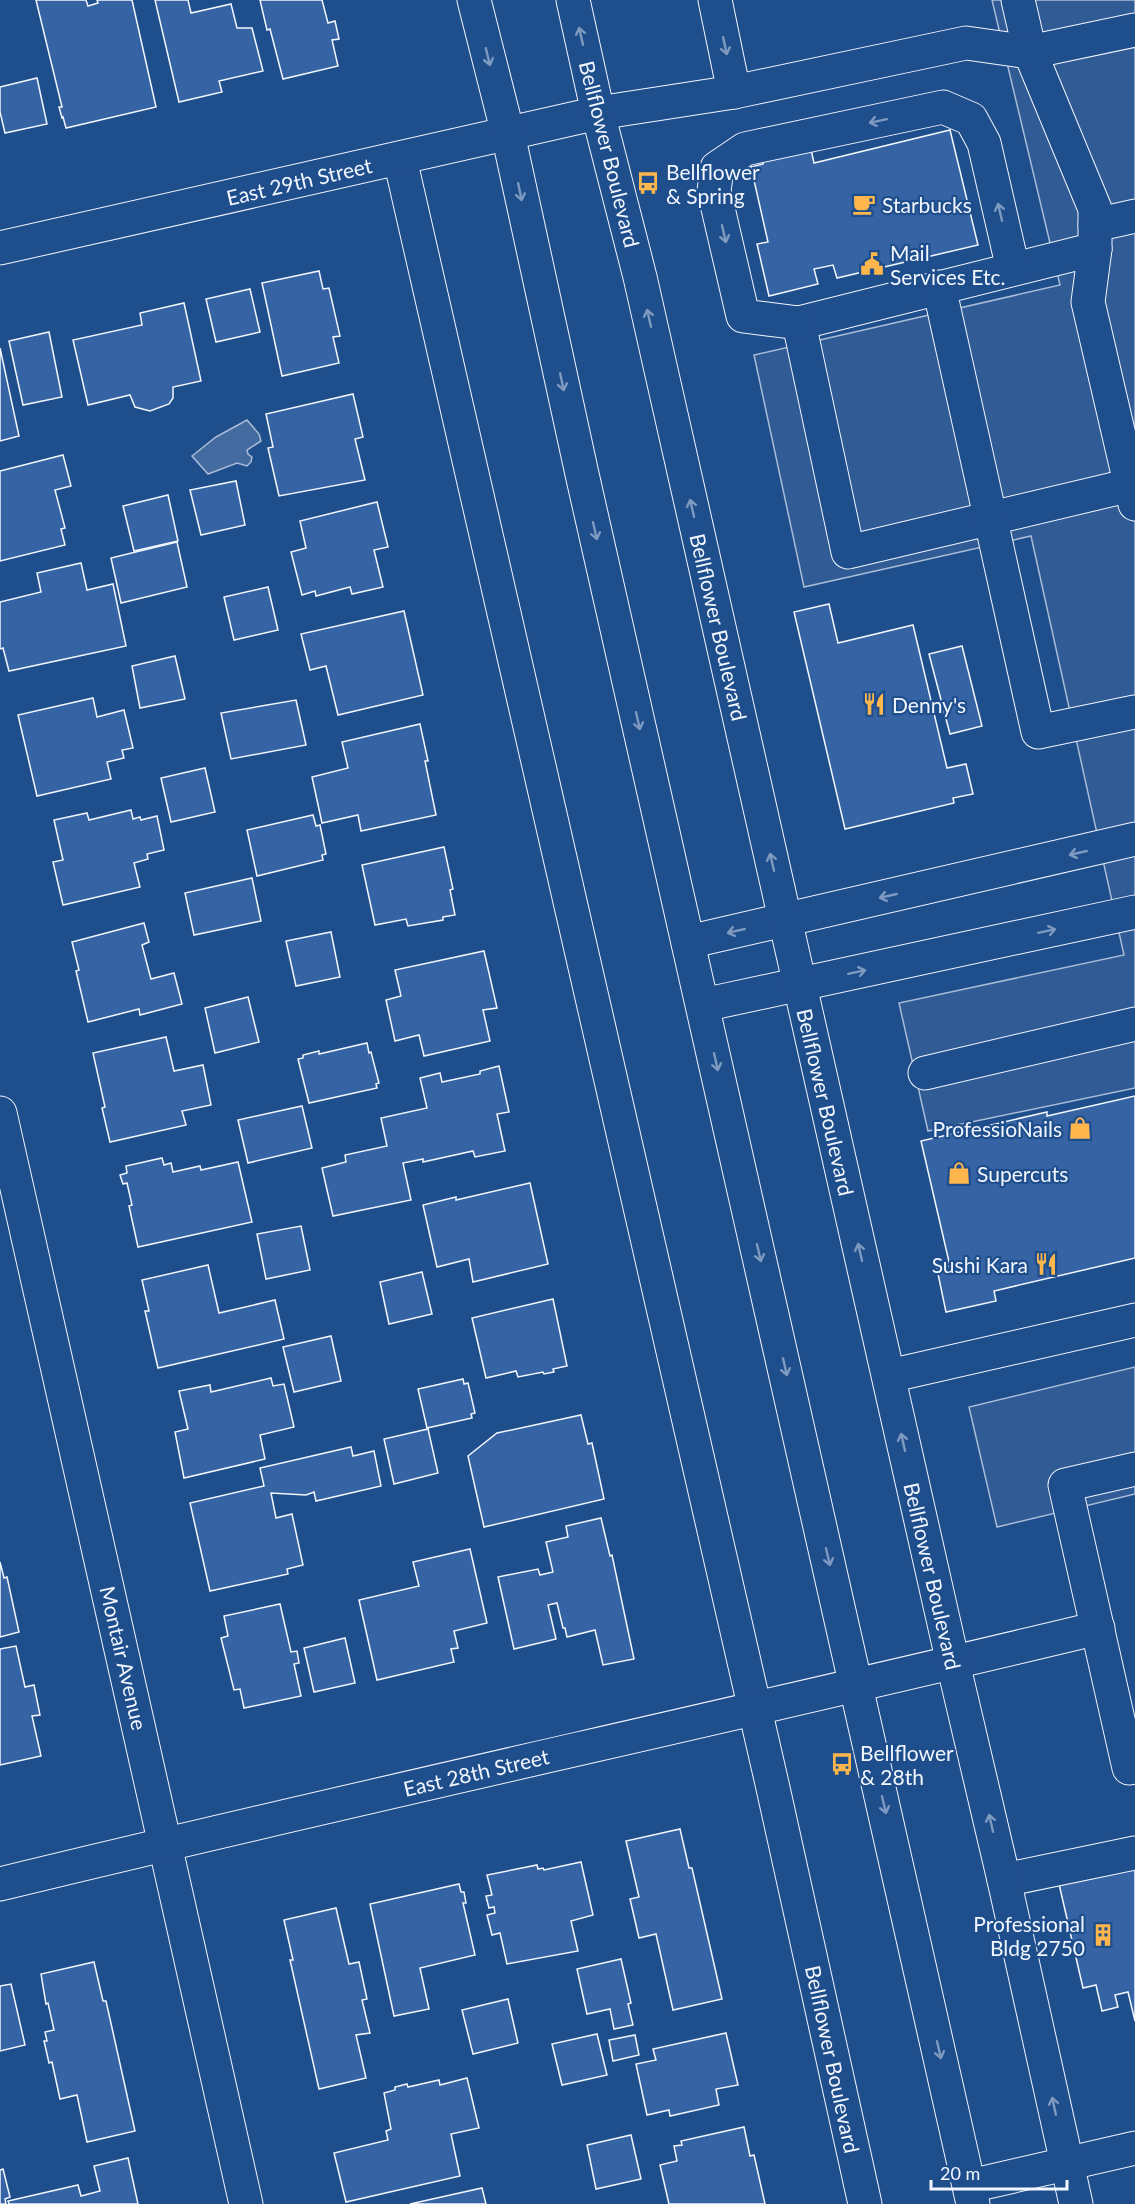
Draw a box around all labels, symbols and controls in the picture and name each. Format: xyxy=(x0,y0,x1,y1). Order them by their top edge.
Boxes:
one-way arrow xyxy=(574,27,586,46)
one-way arrow xyxy=(720,35,731,55)
one-way arrow xyxy=(483,47,495,66)
street label: Bellflower Boulevard xyxy=(575,58,645,250)
one-way arrow xyxy=(869,116,888,127)
street label: East 29th Street xyxy=(224,152,375,210)
place label: Bellflower & Spring xyxy=(666,159,760,208)
bus stop icon: Bellflower & Spring xyxy=(635,170,661,196)
one-way arrow xyxy=(515,181,526,201)
cafe icon: Starbucks xyxy=(851,191,877,217)
place label: Starbucks xyxy=(882,192,972,217)
one-way arrow xyxy=(994,203,1005,222)
one-way arrow xyxy=(719,224,731,243)
place label: Mail Services Etc. xyxy=(890,240,1005,289)
public building icon: Mail Services Etc. xyxy=(859,251,885,277)
one-way arrow xyxy=(643,309,655,328)
one-way arrow xyxy=(556,372,568,391)
one-way arrow xyxy=(686,499,698,518)
one-way arrow xyxy=(589,521,601,540)
street label: Bellflower Boulevard xyxy=(685,531,753,723)
restaurant icon: Denny's xyxy=(861,691,887,717)
place label: Denny's xyxy=(892,692,966,717)
one-way arrow xyxy=(633,711,644,730)
one-way arrow xyxy=(1069,847,1088,859)
one-way arrow xyxy=(766,853,777,873)
one-way arrow xyxy=(879,891,898,903)
one-way arrow xyxy=(727,925,746,937)
one-way arrow xyxy=(1037,925,1057,936)
one-way arrow xyxy=(847,966,866,978)
street label: Bellflower Boulevard xyxy=(792,1006,860,1198)
one-way arrow xyxy=(711,1052,722,1072)
shop icon: ProfessioNails xyxy=(1067,1115,1093,1141)
place label: ProfessioNails xyxy=(933,1116,1062,1141)
shop icon: Supercuts xyxy=(946,1160,972,1186)
place label: Supercuts xyxy=(977,1161,1068,1186)
one-way arrow xyxy=(754,1242,765,1262)
one-way arrow xyxy=(854,1243,866,1262)
restaurant icon: Sushi Kara xyxy=(1033,1251,1059,1277)
place label: Sushi Kara xyxy=(932,1252,1028,1277)
one-way arrow xyxy=(780,1357,791,1376)
one-way arrow xyxy=(897,1433,909,1452)
street label: Bellflower Boulevard xyxy=(899,1480,967,1672)
one-way arrow xyxy=(823,1547,835,1566)
street label: Montair Avenue xyxy=(95,1584,153,1732)
place label: Bellflower & 28th xyxy=(860,1740,954,1789)
street label: East 28th Street xyxy=(401,1743,552,1801)
bus stop icon: Bellflower & 28th xyxy=(829,1751,855,1777)
one-way arrow xyxy=(879,1795,890,1814)
one-way arrow xyxy=(984,1814,996,1833)
place label: Professional Bldg 2750 xyxy=(973,1911,1085,1960)
building icon: Professional Bldg 2750 xyxy=(1090,1922,1116,1948)
street label: Bellflower Boulevard xyxy=(801,1963,865,2155)
one-way arrow xyxy=(934,2039,945,2059)
one-way arrow xyxy=(1048,2097,1060,2116)
scale bar xyxy=(931,2153,1068,2191)
text: 20 m xyxy=(940,2162,980,2184)

